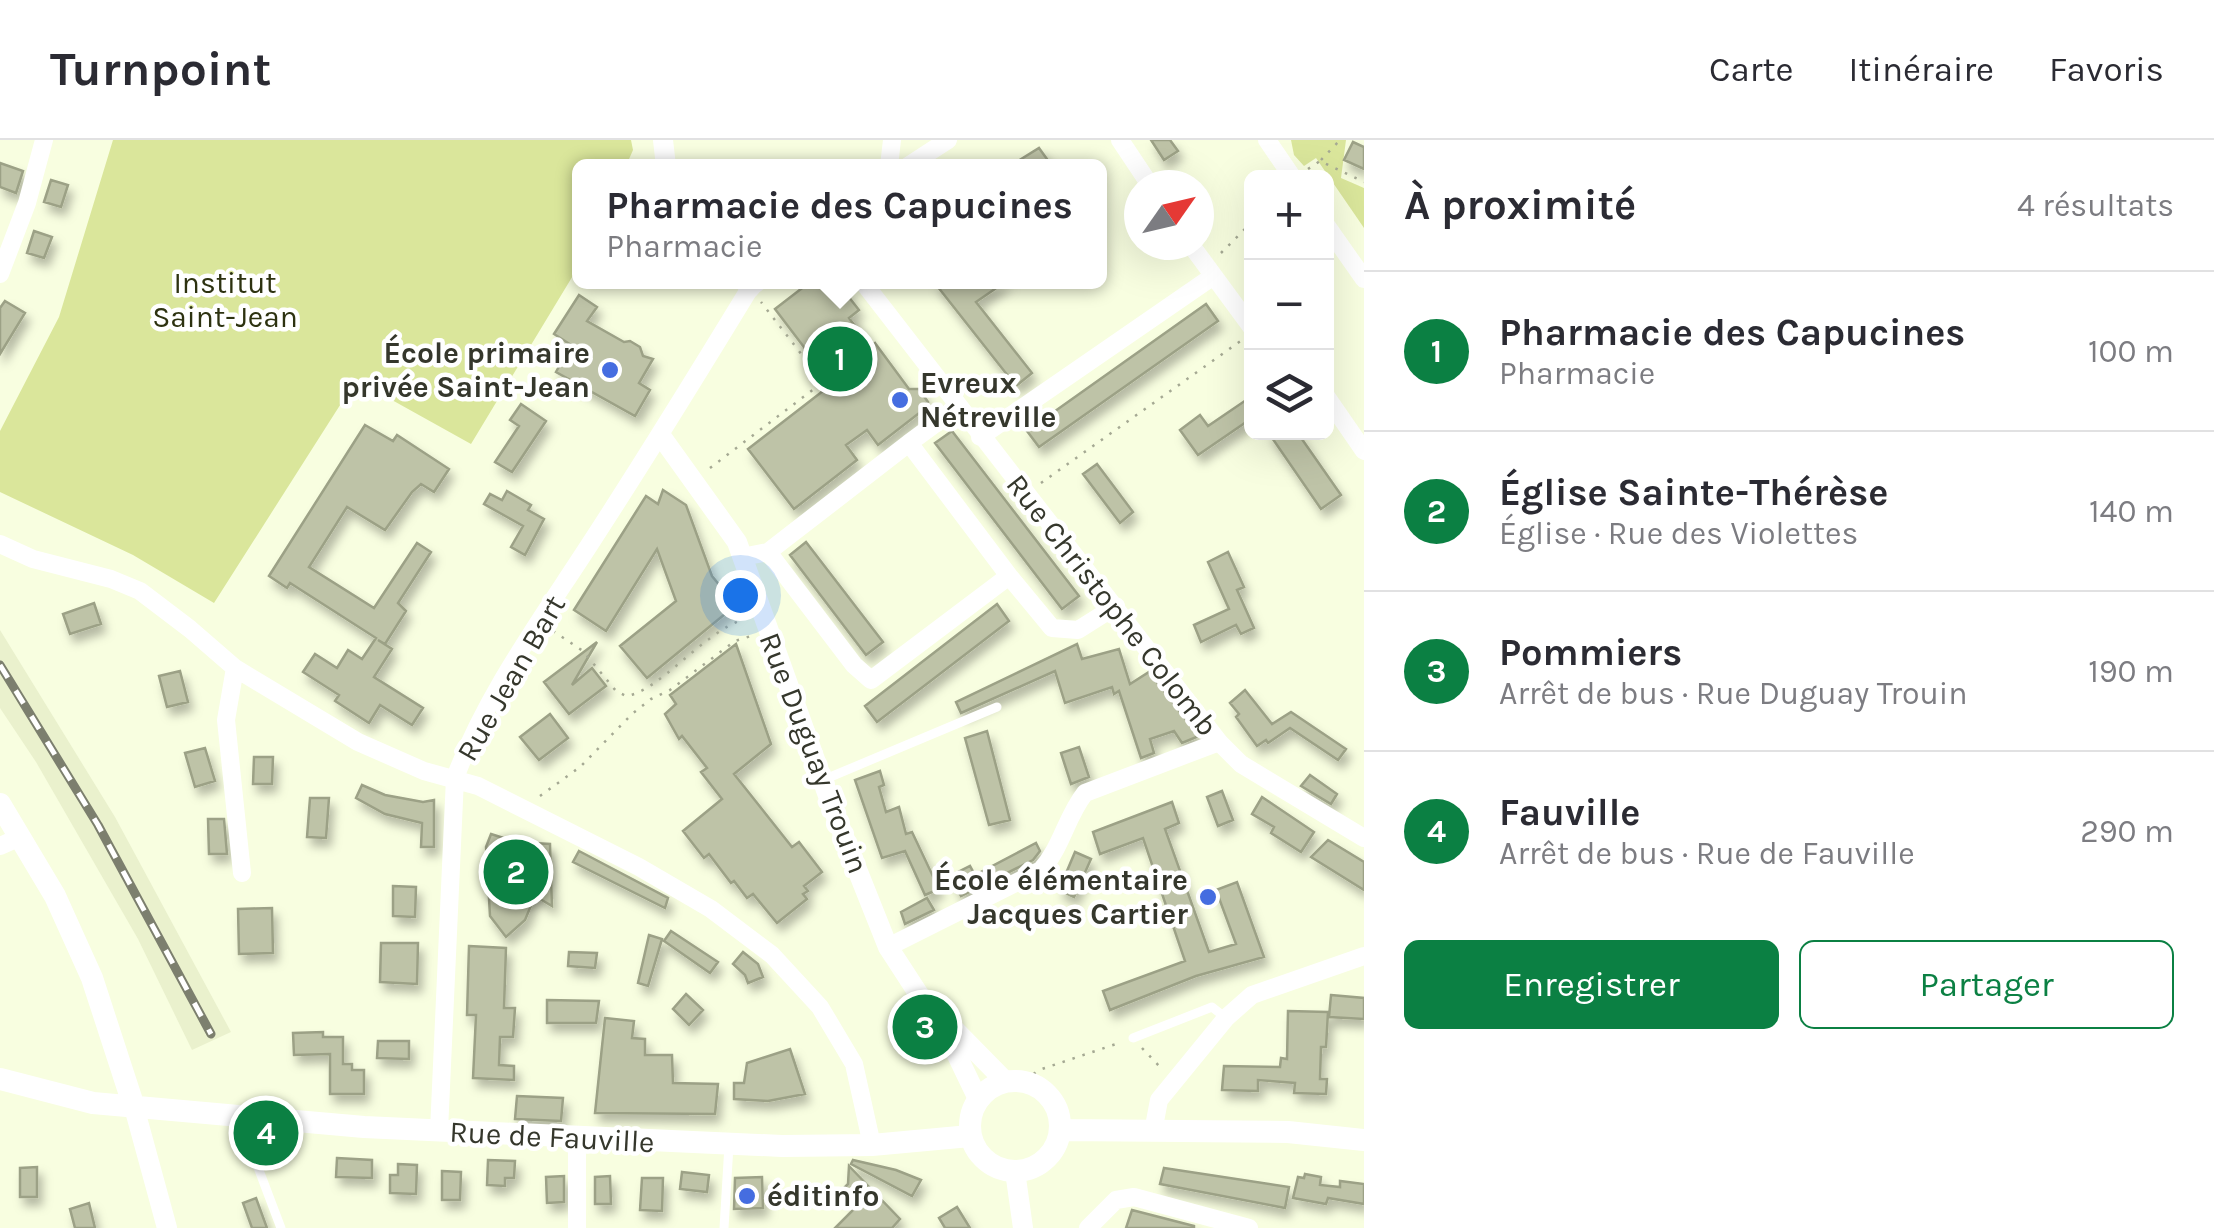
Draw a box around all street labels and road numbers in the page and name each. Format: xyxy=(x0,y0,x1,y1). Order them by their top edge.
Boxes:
street label: Rue Christophe Colomb xyxy=(999,467,1225,743)
street label: Rue Jean Bart xyxy=(449,589,573,767)
street label: Rue Duguay Trouin xyxy=(751,628,877,878)
street label: Rue de Fauville xyxy=(449,1114,655,1160)

